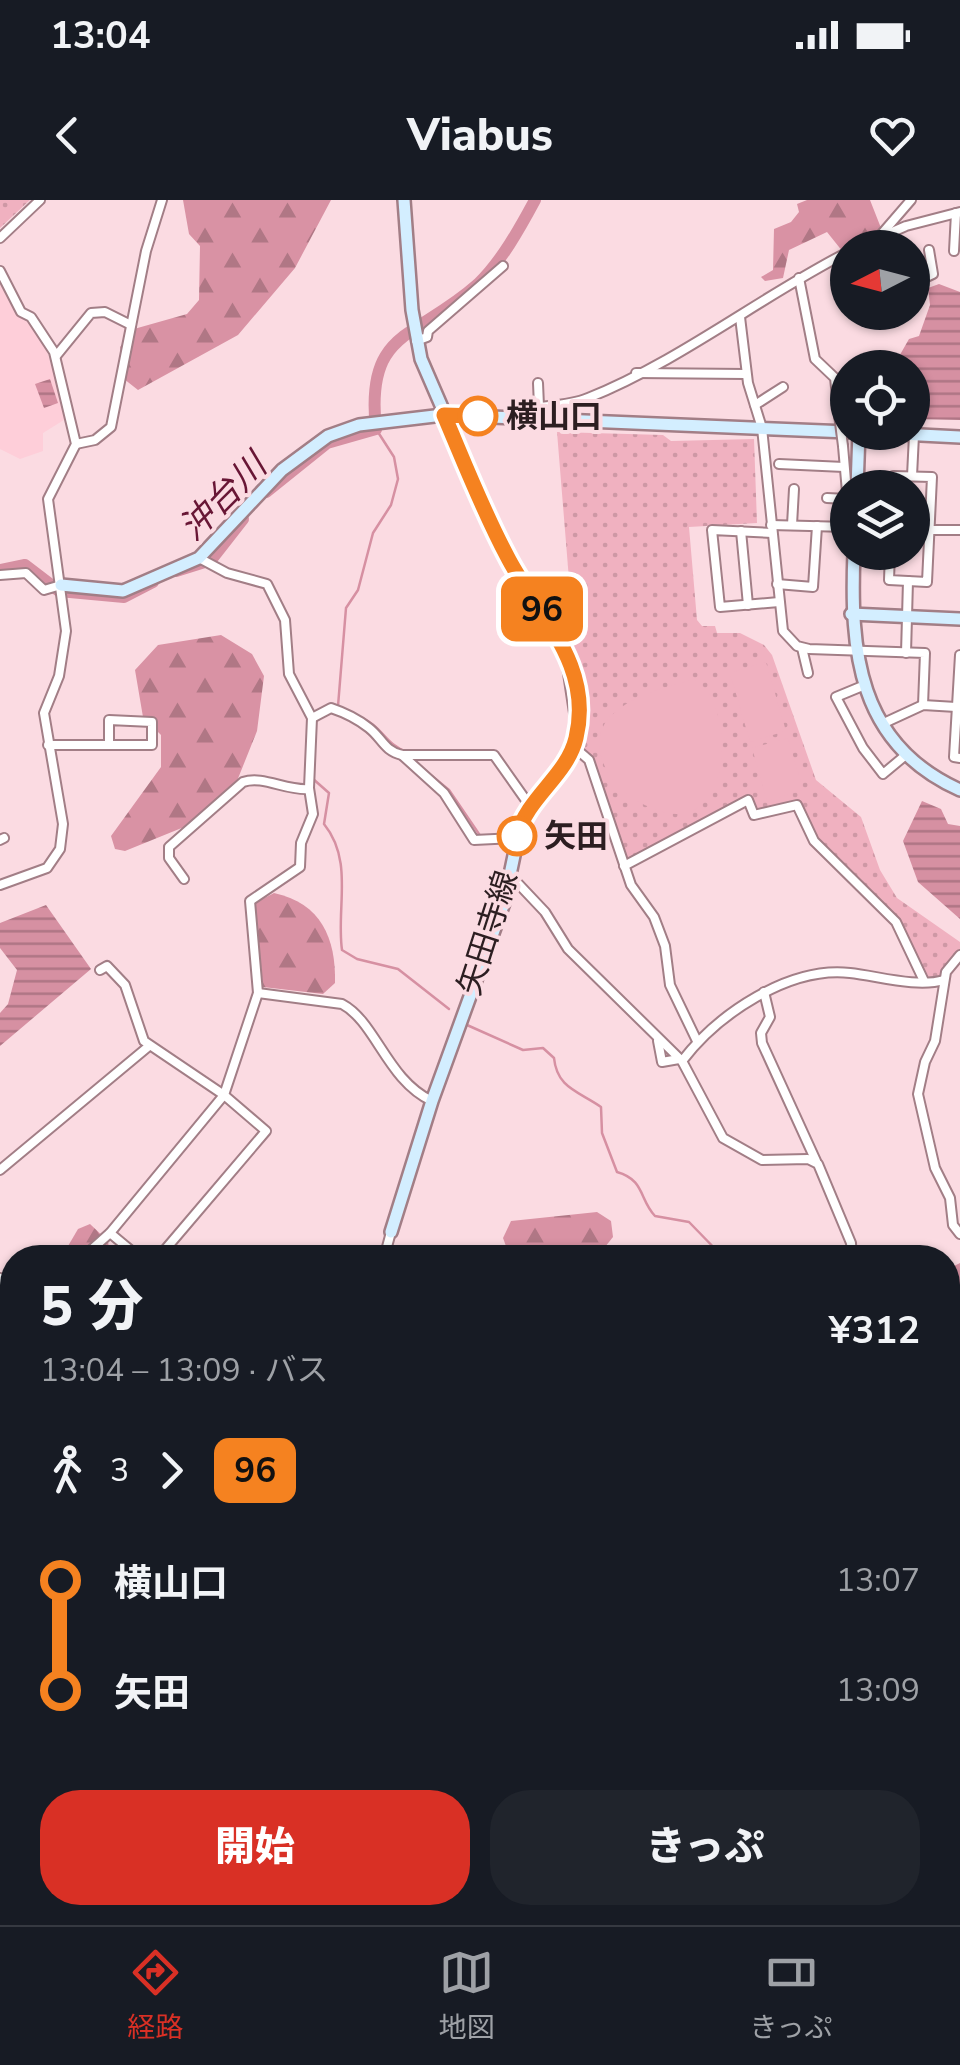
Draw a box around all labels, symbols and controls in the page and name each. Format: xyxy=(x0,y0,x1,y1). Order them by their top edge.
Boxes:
text: 13:04 xyxy=(50,10,151,61)
text: Viabus xyxy=(407,105,553,166)
icon: back xyxy=(40,108,95,163)
icon: heart xyxy=(865,108,920,163)
north arrow xyxy=(830,230,930,330)
map controls xyxy=(830,230,930,570)
button: locate xyxy=(830,350,930,450)
place label: 横山口 xyxy=(506,395,602,438)
marker: 横山口 xyxy=(459,397,497,435)
water label: 沖台川 xyxy=(169,440,280,551)
button: layers xyxy=(830,470,930,570)
line badge: 96 xyxy=(497,576,587,642)
text: 96 xyxy=(521,586,563,633)
place label: 矢田 xyxy=(544,815,608,858)
marker: 矢田 xyxy=(498,817,536,855)
street label: 矢田寺線 xyxy=(448,865,528,1001)
text: 5 分 xyxy=(40,1269,143,1344)
text: ¥312 xyxy=(829,1305,920,1356)
text: 13:04 – 13:09 · バス xyxy=(40,1349,328,1392)
icon: walk xyxy=(40,1443,95,1498)
icon: forward xyxy=(144,1443,199,1498)
text: 96 xyxy=(234,1447,276,1494)
text: 3 xyxy=(110,1449,129,1492)
text: 横山口 xyxy=(114,1558,228,1609)
text: 13:07 xyxy=(836,1559,920,1602)
text: 矢田 xyxy=(114,1668,190,1719)
text: 13:09 xyxy=(836,1669,920,1712)
button: 開始 xyxy=(40,1790,470,1905)
button: きっぷ xyxy=(490,1790,920,1905)
tab: 経路 xyxy=(128,1945,184,2047)
tab: 地図 xyxy=(439,1945,495,2047)
tab: きっぷ xyxy=(750,1945,832,2047)

